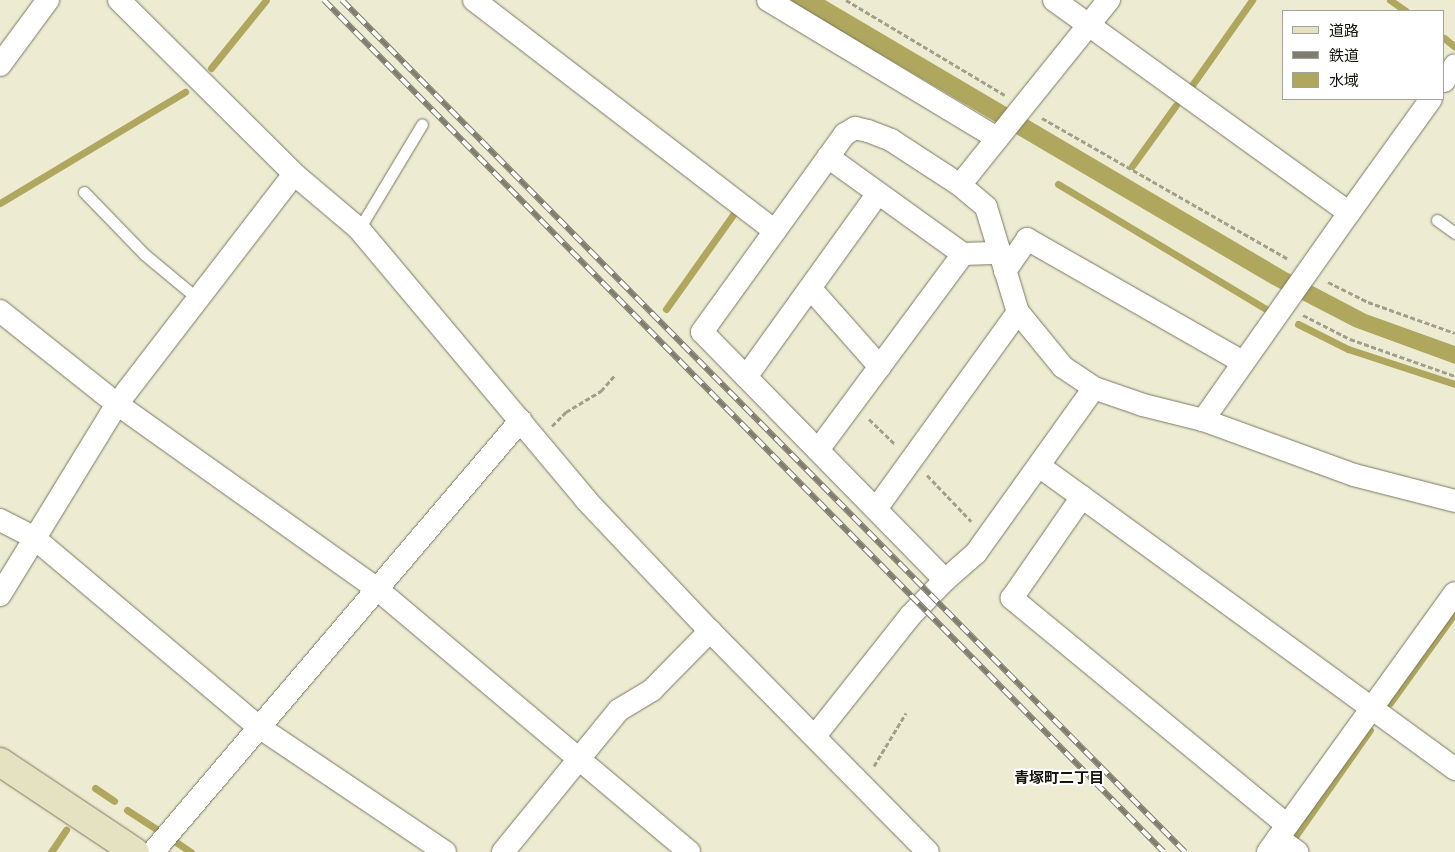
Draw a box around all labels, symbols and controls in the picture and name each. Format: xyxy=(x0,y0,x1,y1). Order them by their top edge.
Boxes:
legend xyxy=(1282,10,1445,100)
text: 道路 xyxy=(1329,22,1359,40)
text: 鉄道 xyxy=(1329,47,1359,65)
text: 水域 xyxy=(1329,72,1359,90)
district label: 青塚町二丁目 xyxy=(1014,770,1104,788)

